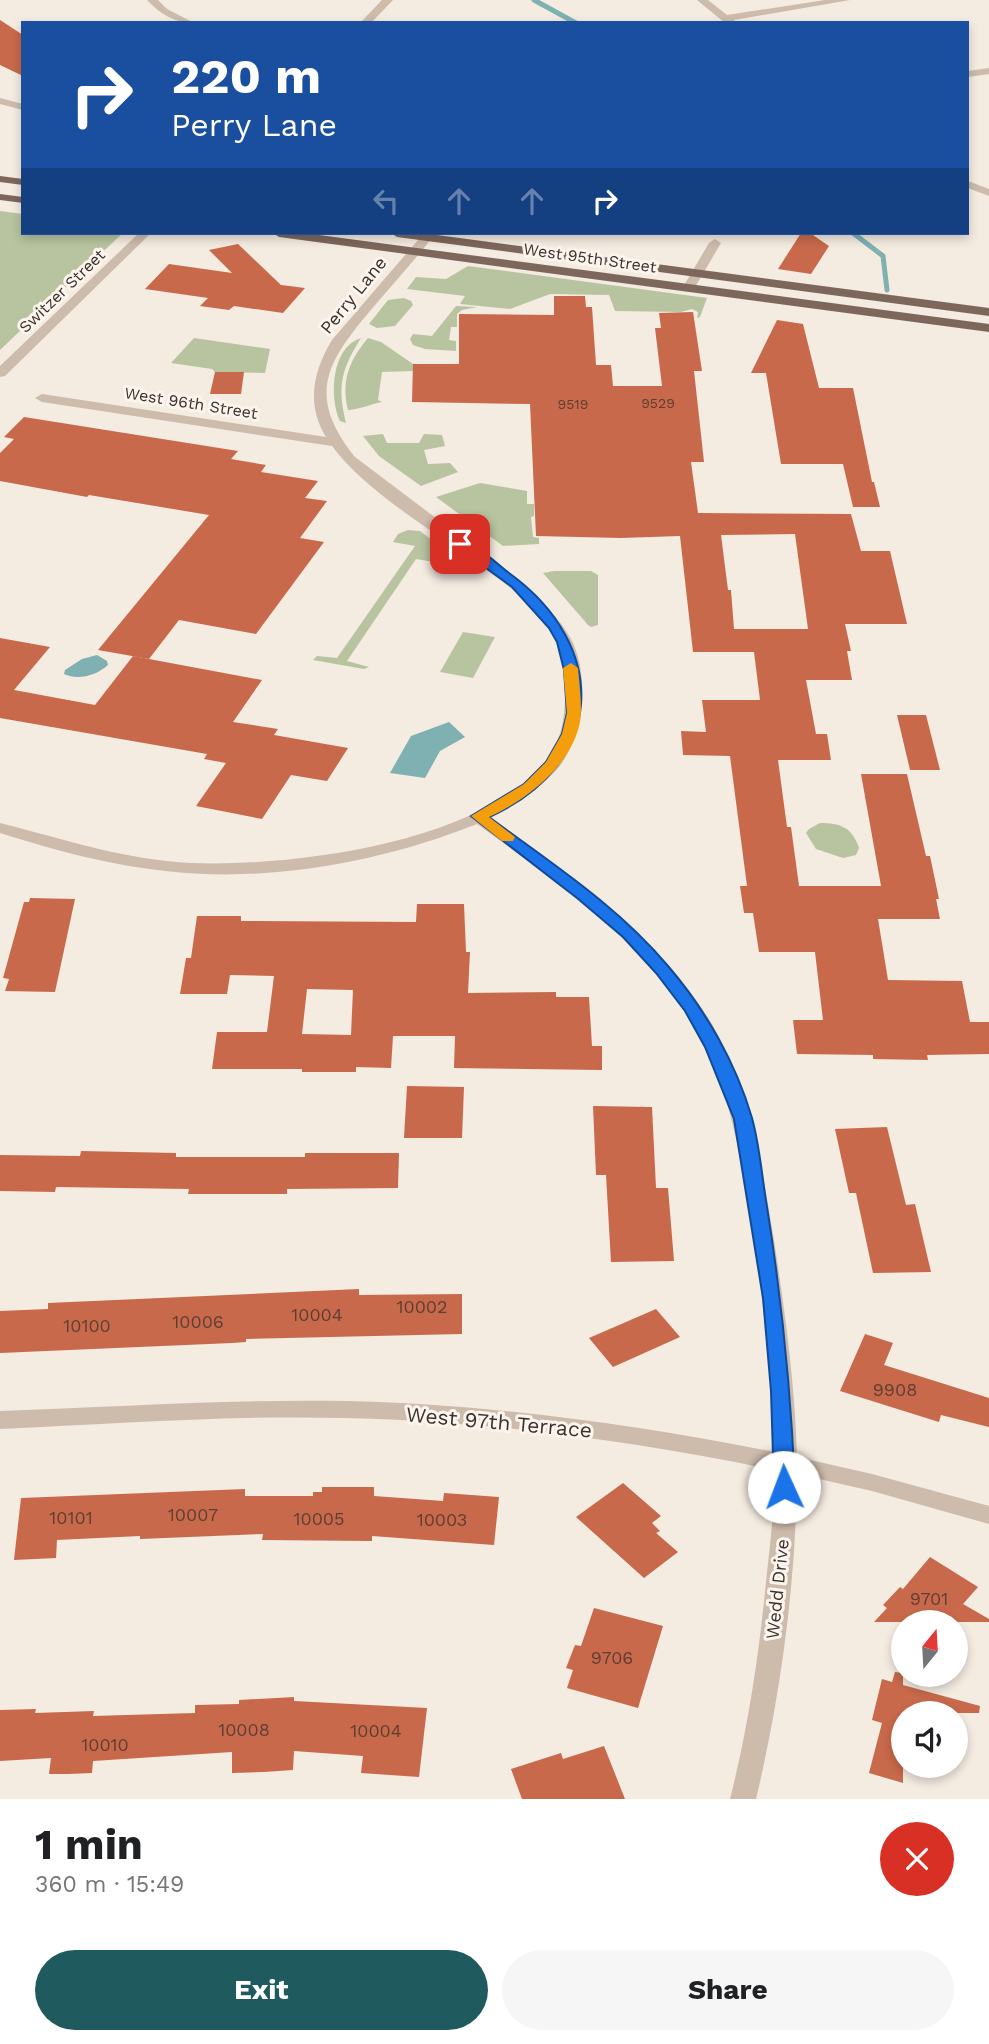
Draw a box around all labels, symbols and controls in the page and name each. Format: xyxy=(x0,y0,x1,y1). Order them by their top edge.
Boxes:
text: 220 m xyxy=(171,47,321,105)
icon: right xyxy=(56,49,147,140)
text: Perry Lane xyxy=(171,106,337,144)
icon: left xyxy=(367,182,405,220)
icon: ahead xyxy=(440,182,478,220)
icon: ahead xyxy=(513,182,551,220)
icon: right xyxy=(586,182,624,220)
street label: West 95th Street xyxy=(522,239,658,277)
street label: Switzer Street xyxy=(15,245,109,337)
street label: Perry Lane xyxy=(315,252,391,338)
street label: West 96th Street xyxy=(123,383,259,423)
house number: 9529 xyxy=(641,395,675,411)
house number: 9519 xyxy=(558,396,588,412)
pin xyxy=(430,514,490,574)
icon: arrive xyxy=(441,525,479,563)
house number: 10002 xyxy=(396,1296,448,1317)
house number: 10004 xyxy=(291,1304,343,1325)
house number: 10006 xyxy=(172,1311,224,1332)
house number: 10100 xyxy=(63,1315,111,1336)
house number: 9908 xyxy=(873,1379,917,1400)
street label: West 97th Terrace xyxy=(405,1401,593,1443)
position arrow xyxy=(747,1450,821,1524)
house number: 10007 xyxy=(168,1504,218,1525)
house number: 10101 xyxy=(49,1507,93,1528)
house number: 10005 xyxy=(293,1508,345,1529)
house number: 10003 xyxy=(417,1509,467,1530)
street label: Wedd Drive xyxy=(761,1538,793,1640)
house number: 9701 xyxy=(910,1588,948,1609)
north arrow xyxy=(891,1610,968,1687)
map controls xyxy=(891,1610,968,1778)
house number: 9706 xyxy=(591,1647,633,1668)
button: sound xyxy=(891,1701,968,1778)
house number: 10008 xyxy=(218,1719,270,1740)
house number: 10004 xyxy=(350,1720,402,1741)
house number: 10010 xyxy=(81,1734,129,1755)
text: 1 min xyxy=(35,1820,143,1869)
button: close xyxy=(880,1822,954,1896)
text: 360 m · 15:49 xyxy=(35,1871,184,1898)
button: Exit xyxy=(35,1950,488,2030)
button: Share xyxy=(502,1950,954,2030)

